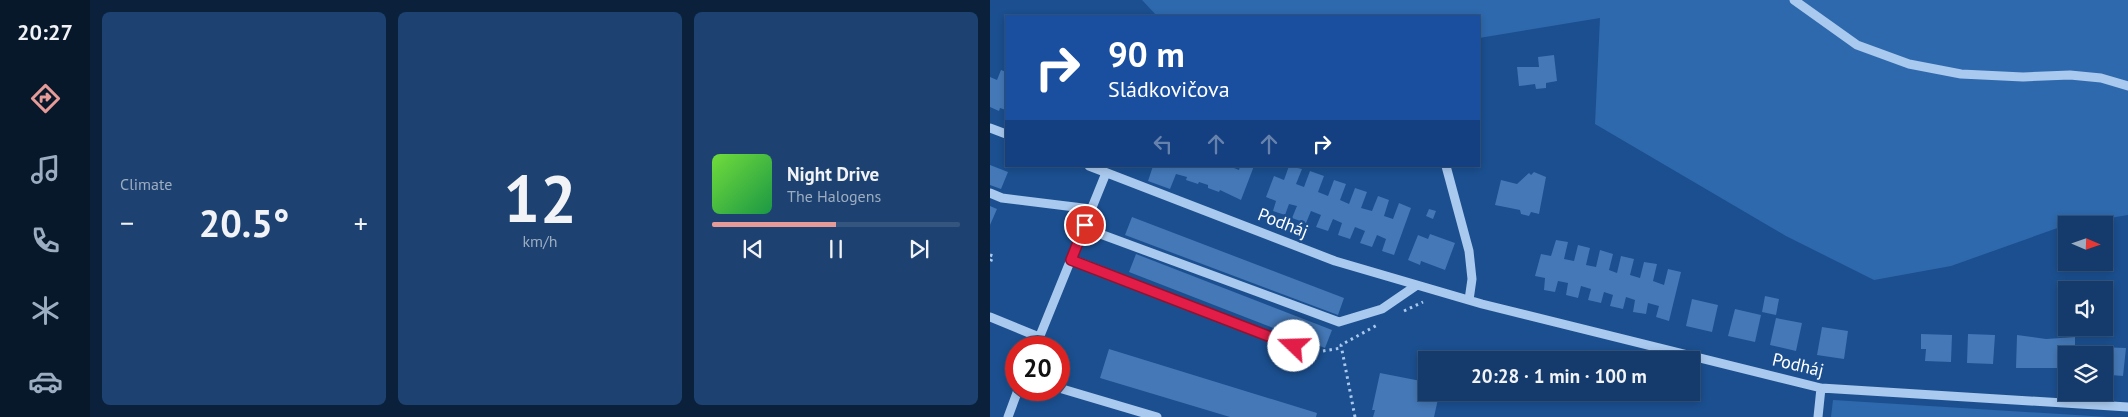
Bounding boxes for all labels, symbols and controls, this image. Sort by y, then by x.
text: 20:27 [17,18,73,46]
text: 90 m [1108,31,1185,77]
icon: right [1025,35,1090,100]
text: Sládkovičova [1108,75,1230,103]
icon: directions [28,81,63,116]
icon: left [1149,130,1177,158]
icon: ahead [1202,130,1230,158]
icon: ahead [1255,130,1283,158]
icon: right [1308,130,1336,158]
icon: music [28,152,63,187]
text: 12 [503,156,577,240]
text: Night Drive [787,162,879,186]
text: Climate [120,174,172,194]
text: The Halogens [787,186,881,206]
text: 20.5° [199,198,289,247]
street label: Podháj [1255,202,1312,243]
text: − [120,204,134,241]
text: + [354,204,368,241]
pin [1064,204,1106,246]
icon: arrive [1071,211,1099,239]
north arrow [2058,216,2112,271]
map controls [2058,216,2113,401]
icon: phone [28,223,63,258]
text: km/h [522,231,558,251]
icon: previous [739,235,767,263]
icon: pause [822,235,850,263]
icon: next [905,235,933,263]
button: sound [2058,281,2113,336]
icon: climate [28,293,63,328]
position arrow [1267,319,1319,371]
speed limit sign: 20 [1005,336,1070,401]
button: layers [2058,346,2113,401]
street label: Podháj [1770,347,1826,382]
icon: car [28,364,63,399]
text: 20:28 · 1 min · 100 m [1471,364,1647,388]

